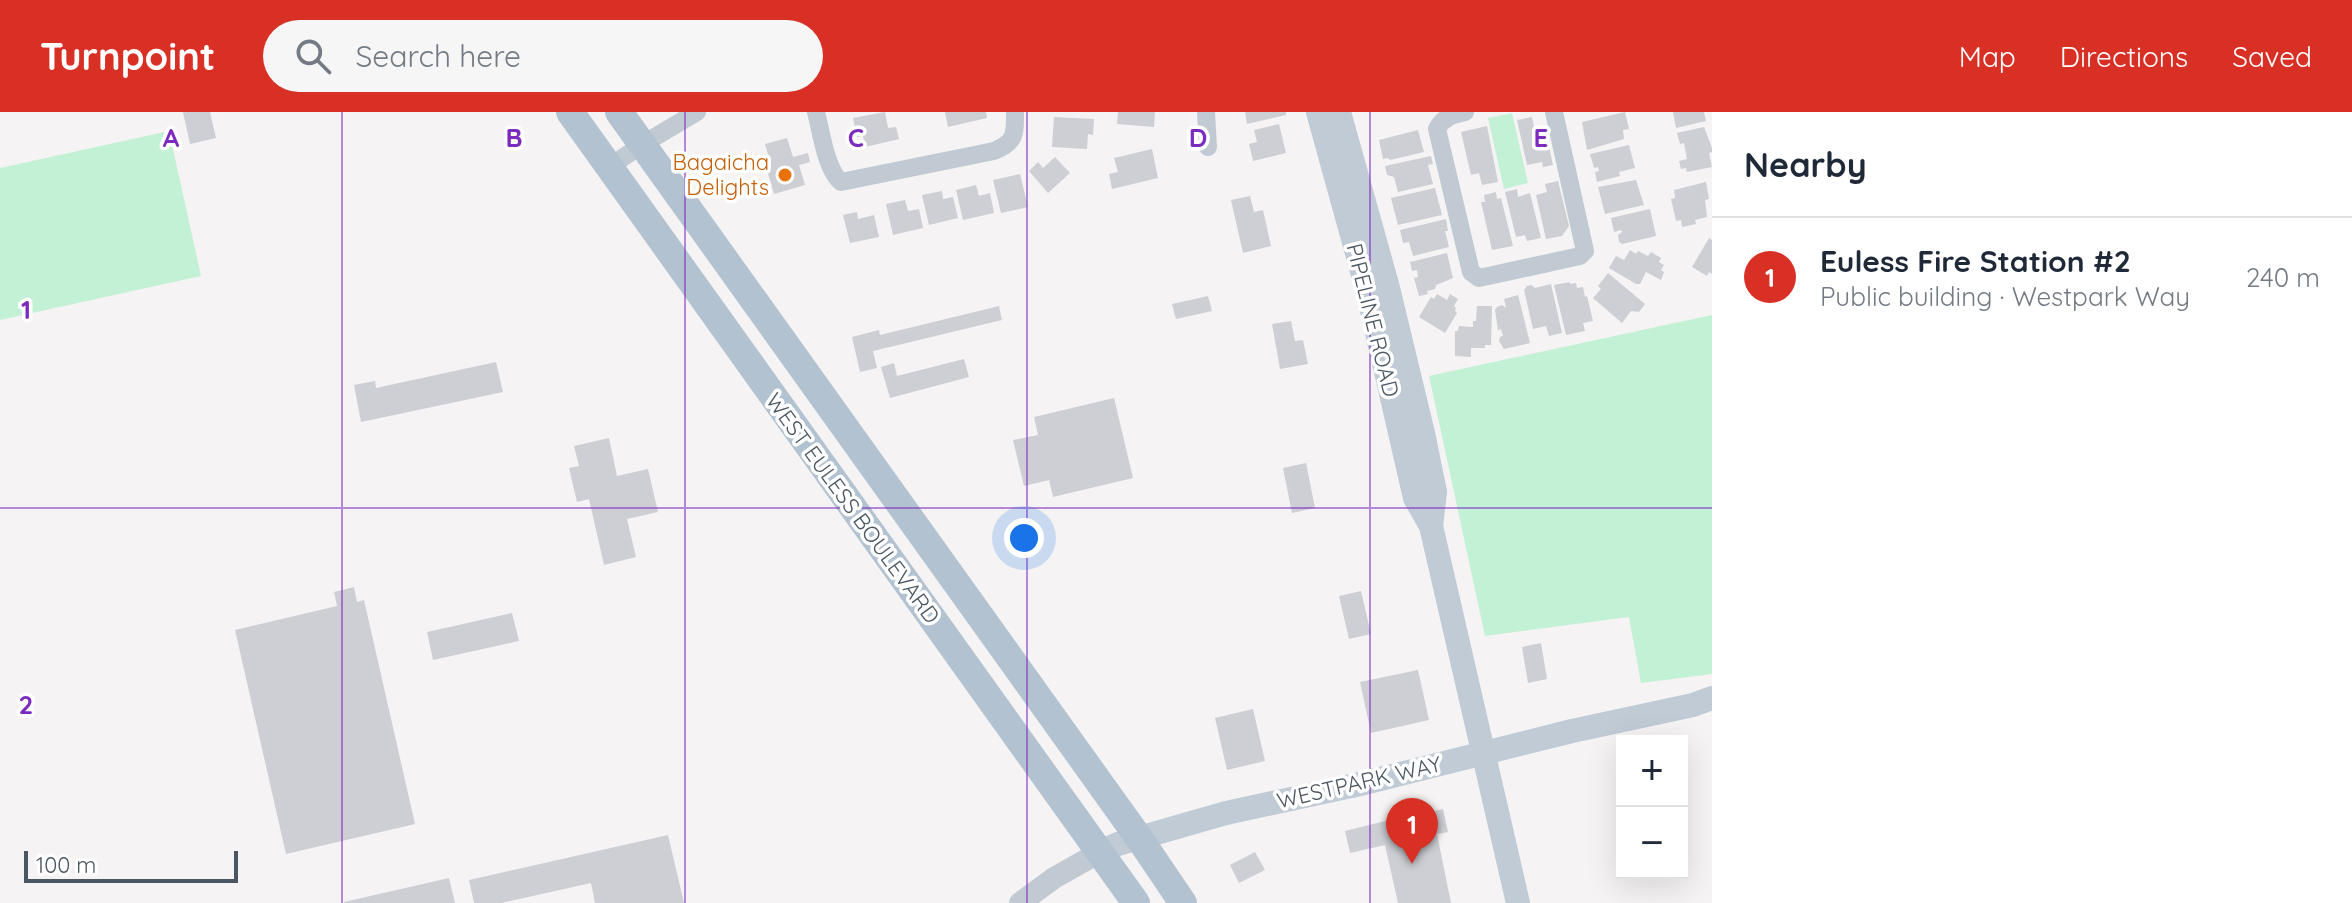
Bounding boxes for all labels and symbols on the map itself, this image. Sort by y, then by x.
text: A [163,121,180,154]
text: B [505,121,523,154]
text: C [848,121,864,154]
text: D [1189,121,1207,154]
text: E [1534,121,1548,154]
place label: Bagaicha Delights [672,148,769,201]
marker: Bagaicha Delights [776,166,794,184]
street label: PIPELINE ROAD [1340,240,1406,400]
text: 1 [21,293,31,326]
street label: WEST EULESS BOULEVARD [760,387,946,629]
your location [1004,518,1044,558]
text: 2 [19,688,33,721]
street label: WESTPARK WAY [1274,749,1444,815]
pin: 1 [1386,798,1438,864]
scale bar [24,847,238,883]

